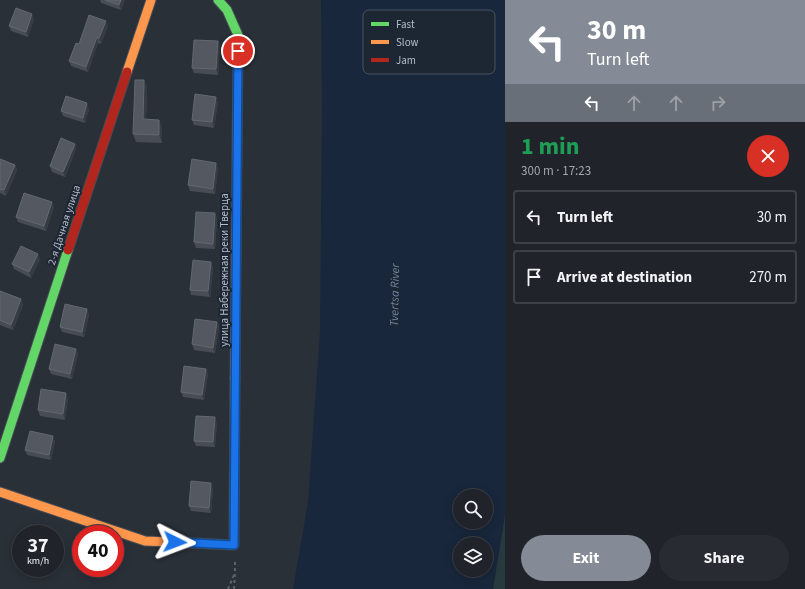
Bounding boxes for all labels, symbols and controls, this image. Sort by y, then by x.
legend [363,10,495,74]
text: 30 m [587,10,646,50]
icon: left [521,16,573,68]
text: Fast [396,17,415,32]
pin [221,34,255,68]
text: Slow [396,35,419,50]
icon: arrive [227,40,249,62]
text: Turn left [587,47,649,72]
text: Jam [396,53,416,68]
icon: left [581,92,603,114]
icon: ahead [623,92,645,114]
icon: ahead [665,92,687,114]
icon: right [707,92,729,114]
text: 1 min [521,129,579,164]
button: close [747,135,789,177]
text: 300 m · 17:23 [521,162,591,180]
street label: 2-я Дачная улица [44,183,84,267]
street label: улица Набережная реки Тверца [217,193,232,347]
icon: left [523,206,545,228]
text: Turn left [557,207,613,228]
text: 30 m [757,207,787,228]
water label: Tvertsa River [386,262,404,327]
icon: arrive [523,266,545,288]
text: Arrive at destination [557,267,692,288]
text: 270 m [749,267,787,288]
map controls [453,489,493,577]
button: search [453,489,493,529]
position arrow [154,521,196,563]
speed limit sign: 40 [72,525,124,577]
text: 37 [27,532,49,560]
button: Exit [521,535,651,581]
button: Share [659,535,789,581]
button: layers [453,537,493,577]
text: km/h [27,554,49,568]

